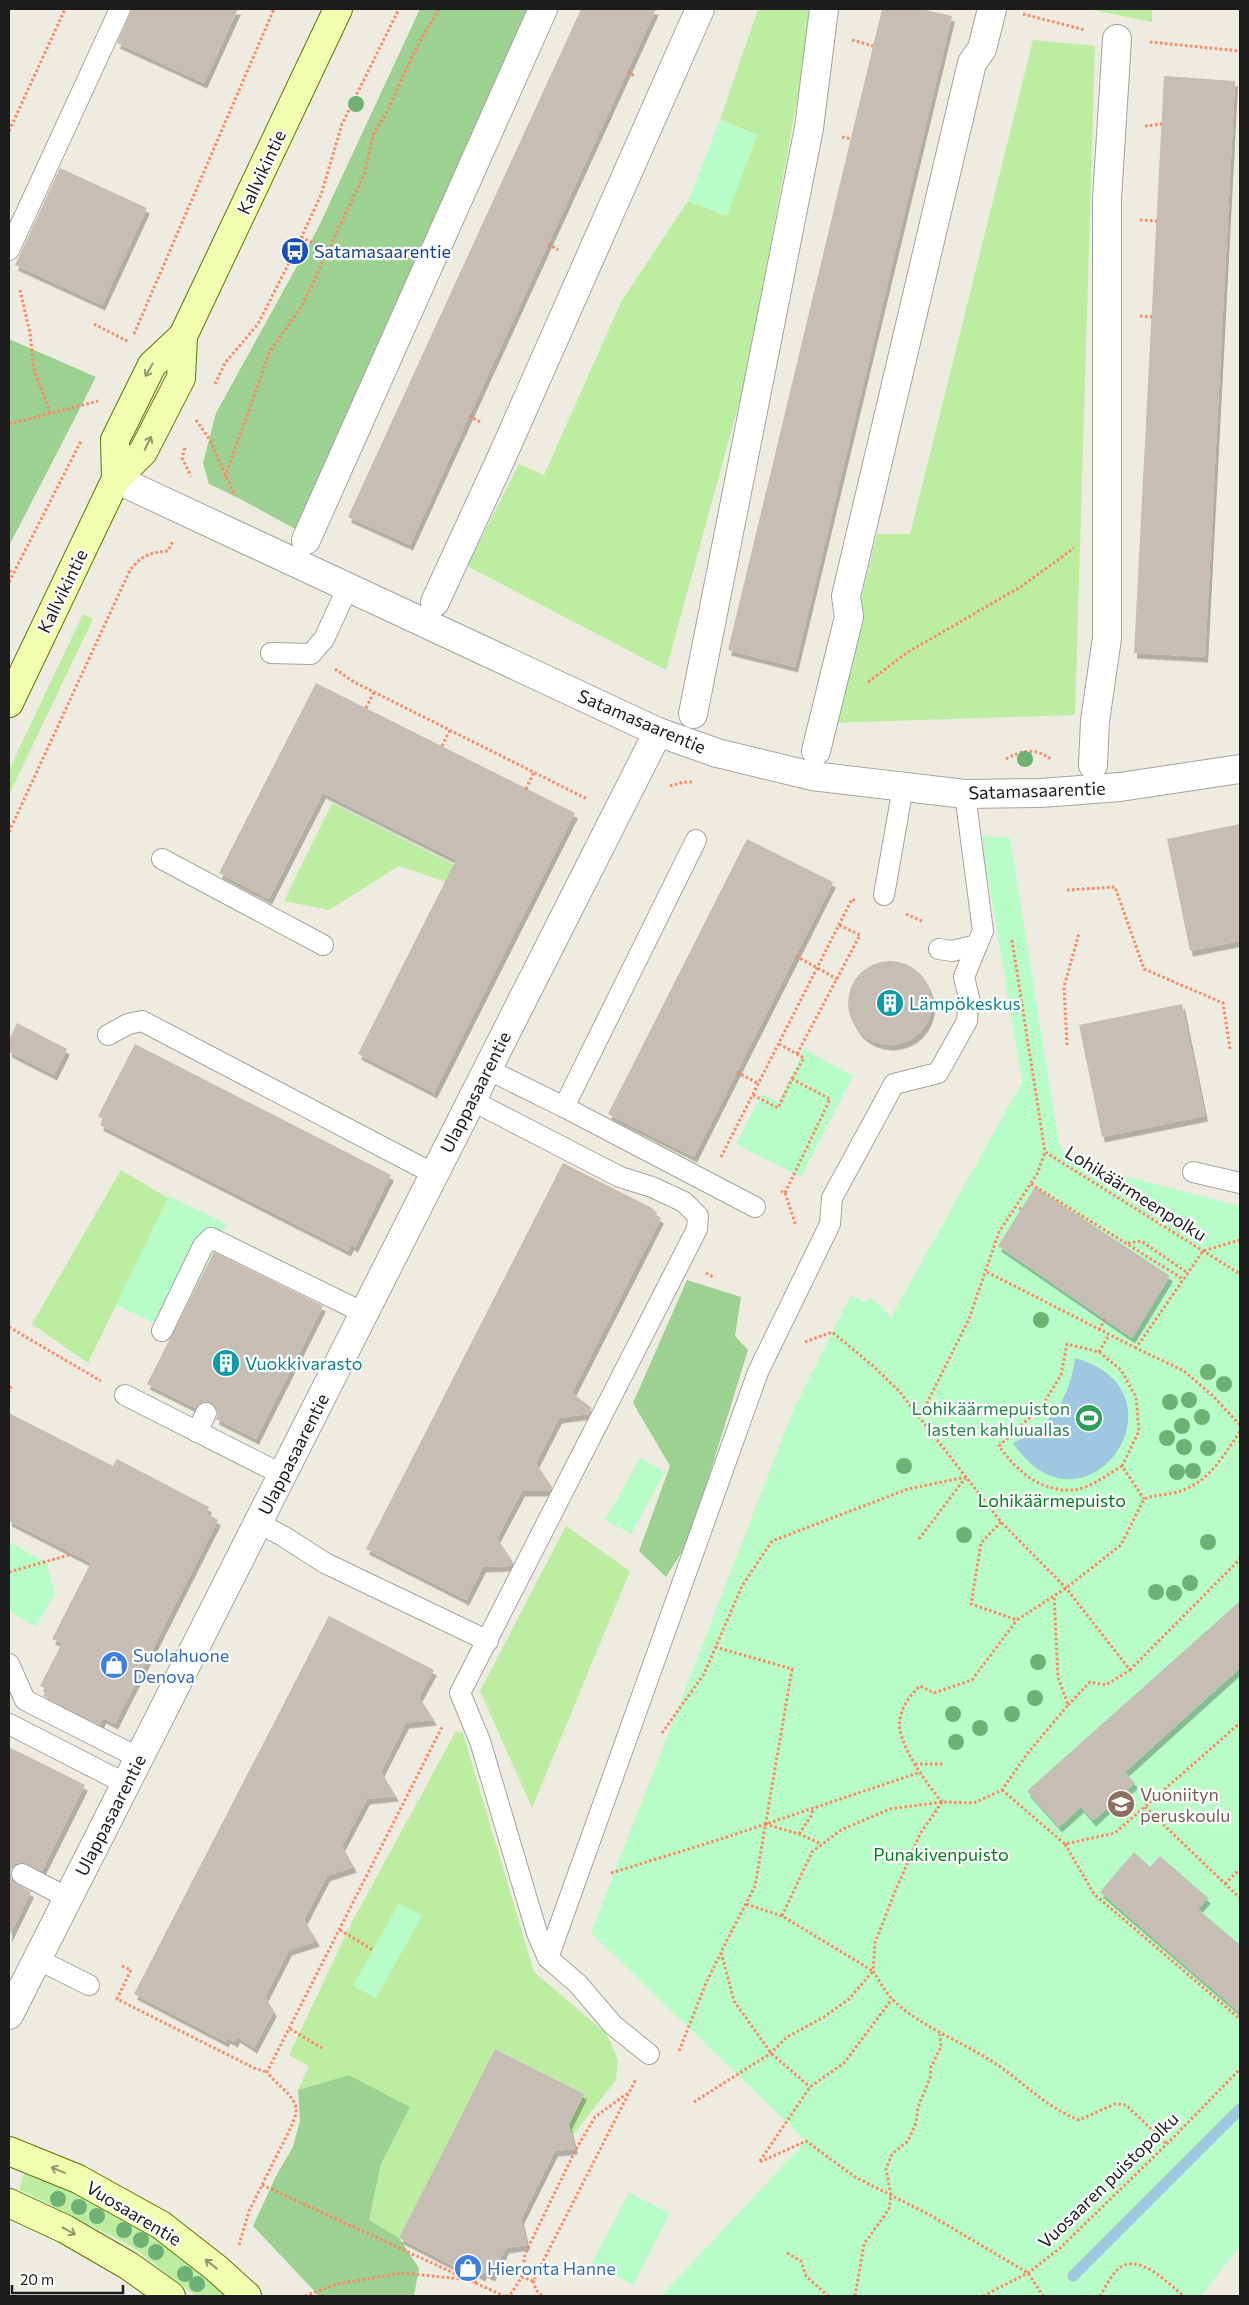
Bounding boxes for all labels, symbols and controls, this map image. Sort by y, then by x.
street label: Kallvikintie [232,126,290,218]
bus stop icon: Satamasaarentie [280,236,310,266]
place label: Satamasaarentie [314,240,451,262]
one-way arrow [144,363,154,377]
one-way arrow [144,436,153,451]
street label: Kallvikintie [32,545,92,637]
street label: Satamasaarentie [575,684,709,758]
street label: Satamasaarentie [968,777,1106,803]
building icon: Lämpökeskus [875,988,905,1018]
place label: Lämpökeskus [909,992,1021,1014]
street label: Ulappasaarentie [435,1028,515,1156]
street label: Lohikäärmeenpolku [1061,1141,1211,1245]
building icon: Vuokkivarasto [211,1348,241,1378]
place label: Vuokkivarasto [245,1352,362,1374]
street label: Ulappasaarentie [253,1390,333,1518]
place label: Lohikäärmepuiston lasten kahluuallas [911,1397,1070,1440]
sports icon: Lohikäärmepuiston lasten kahluuallas [1074,1403,1104,1433]
park label: Lohikäärmepuisto [978,1489,1126,1511]
place label: Suolahuone Denova [133,1644,229,1687]
shop icon: Suolahuone Denova [99,1650,129,1680]
street label: Ulappasaarentie [70,1751,150,1879]
place label: Vuoniityn peruskoulu [1140,1783,1230,1826]
school or university icon: Vuoniityn peruskoulu [1106,1789,1136,1819]
park label: Punakivenpuisto [873,1843,1009,1865]
street label: Vuosaaren puistopolku [1033,2107,1183,2253]
one-way arrow [51,2165,66,2175]
street label: Vuosaarentie [82,2176,186,2250]
one-way arrow [61,2226,76,2236]
shop icon: Hieronta Hanne [453,2253,483,2283]
place label: Hieronta Hanne [487,2257,616,2279]
one-way arrow [204,2259,218,2269]
scale bar [12,2262,124,2294]
text: 20 m [20,2270,54,2288]

